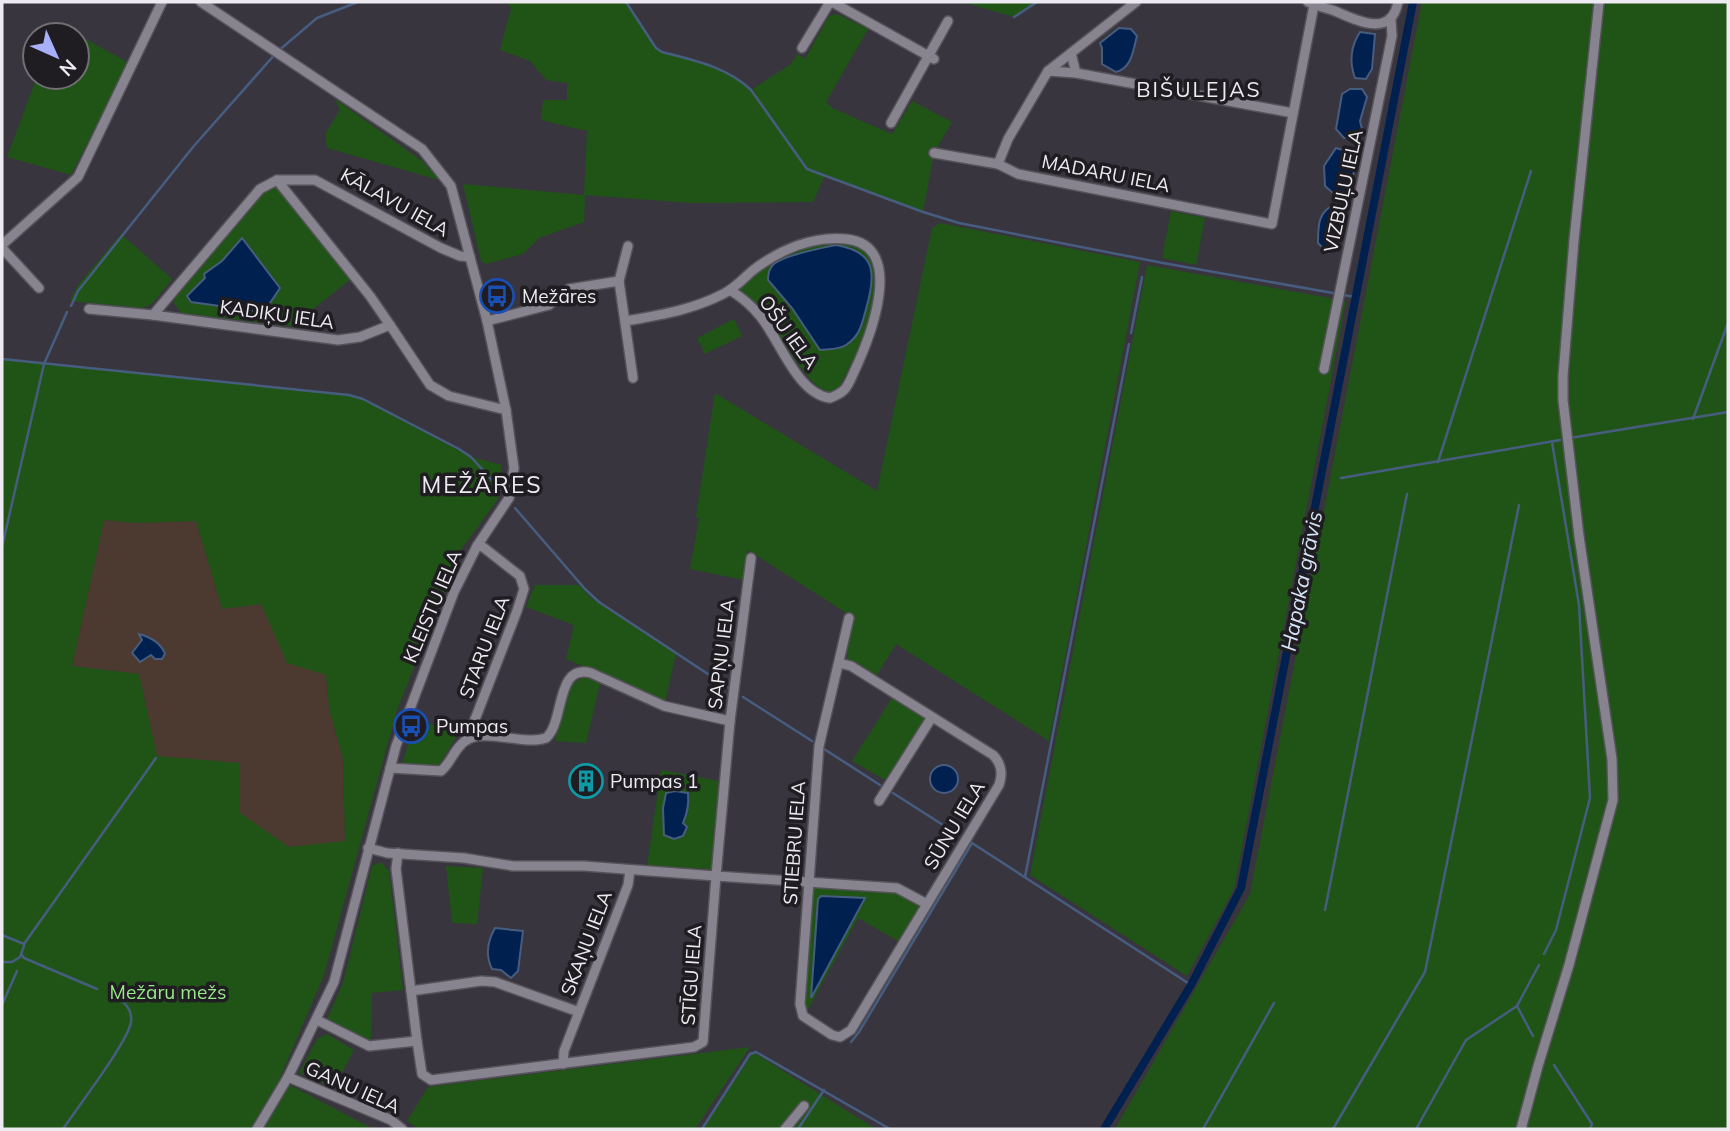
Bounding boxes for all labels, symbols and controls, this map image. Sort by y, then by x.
north arrow [21,21,91,91]
text: N [54,54,82,82]
district label: BIŠULEJAS [1136,76,1262,102]
street label: VIZBUĻU IELA [1318,127,1369,255]
street label: MADARU IELA [1040,149,1172,197]
street label: KĀLAVU IELA [336,162,454,242]
bus stop icon: Mežāres [478,277,516,315]
place label: Mežāres [522,284,596,308]
street label: OŠU IELA [754,290,824,374]
street label: KADIĶU IELA [218,294,336,335]
district label: MEŽĀRES [421,470,543,499]
water label: Hapaka grāvis [1275,509,1327,653]
street label: KLEISTU IELA [397,546,467,666]
street label: STARU IELA [454,592,514,702]
street label: SAPŅU IELA [702,597,741,711]
bus stop icon: Pumpas [392,707,430,745]
place label: Pumpas [436,714,508,738]
building icon: Pumpas 1 [567,762,605,800]
place label: Pumpas 1 [610,769,698,793]
street label: SŪNU IELA [918,776,990,874]
street label: STIEBRU IELA [778,780,810,906]
street label: SKAŅU IELA [555,887,618,999]
street label: STĪGU IELA [676,924,706,1026]
park label: Mežāru mežs [110,980,226,1004]
street label: GANU IELA [302,1056,404,1118]

